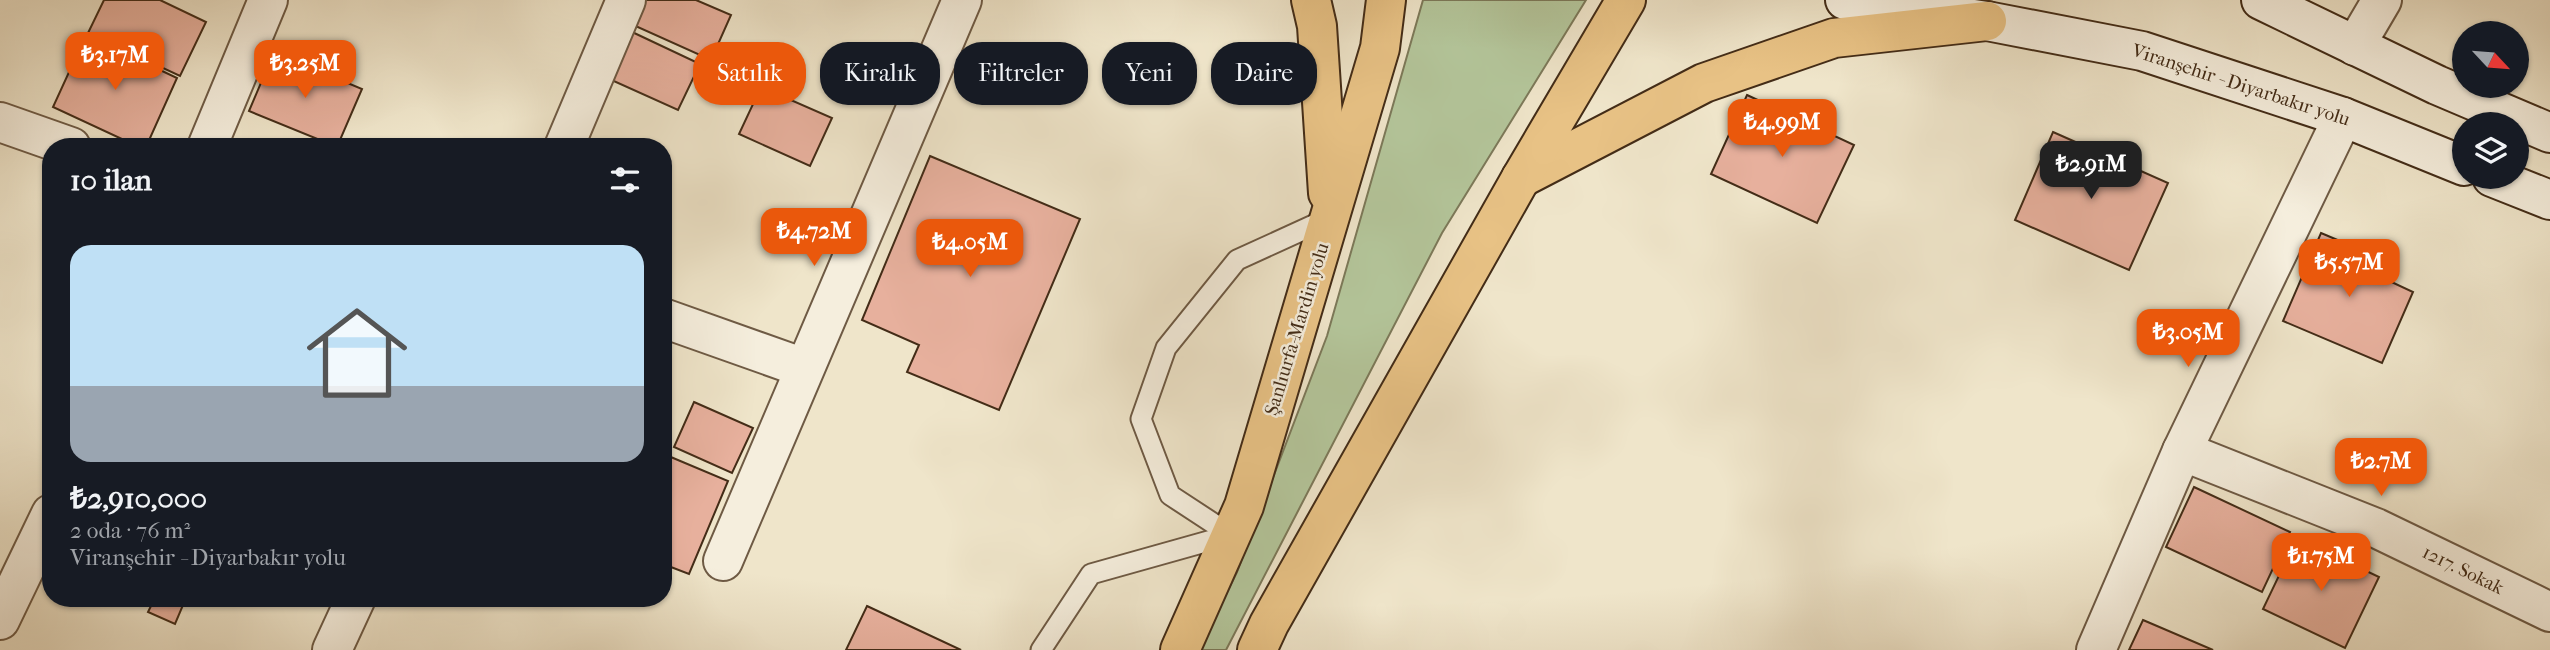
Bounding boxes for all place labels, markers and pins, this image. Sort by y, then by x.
pin: ₺3.17M [58,32,172,92]
pin: ₺3.25M [248,41,362,100]
pin: ₺4.99M [1725,100,1839,159]
pin: ₺2.91M [2034,142,2148,201]
pin: ₺4.72M [757,208,871,268]
pin: ₺4.05M [913,219,1027,279]
pin: ₺5.57M [2292,240,2406,299]
pin: ₺3.05M [2131,310,2245,369]
pin: ₺2.7M [2332,438,2430,498]
pin: ₺1.75M [2264,534,2378,593]

